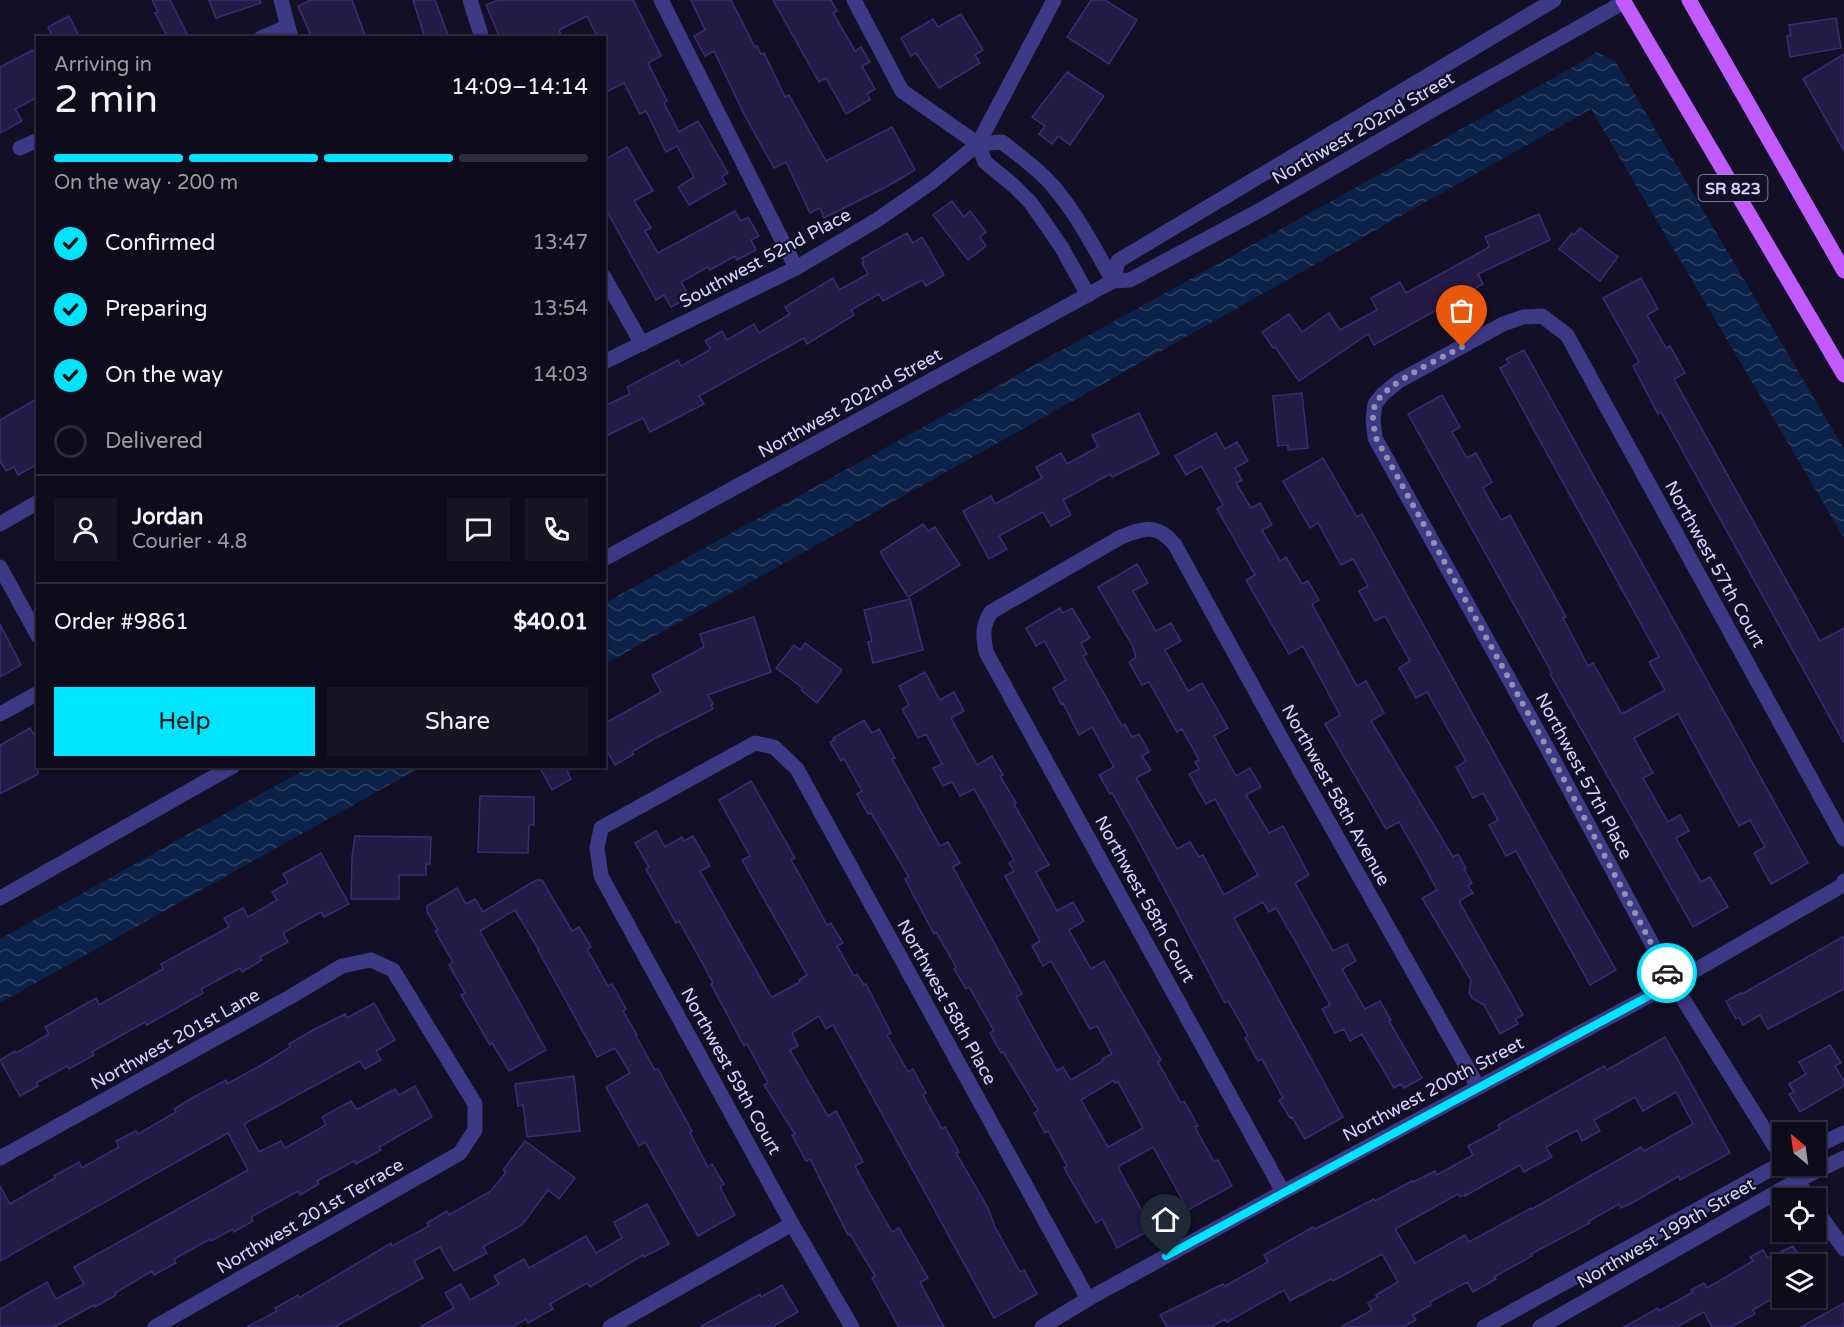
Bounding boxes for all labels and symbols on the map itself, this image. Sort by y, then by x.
street label: Northwest 202nd Street [1268,67,1458,189]
road number: SR 823 [1698,175,1768,201]
street label: Southwest 52nd Place [676,203,854,313]
pin [1436,285,1487,347]
street label: Northwest 202nd Street [754,343,946,463]
street label: Northwest 57th Court [1660,477,1770,651]
street label: Northwest 57th Place [1531,689,1637,863]
street label: Northwest 58th Avenue [1277,701,1395,889]
street label: Northwest 58th Court [1090,812,1200,986]
street label: Northwest 58th Place [892,916,1002,1088]
courier [1637,943,1697,1003]
street label: Northwest 201st Lane [87,983,263,1095]
street label: Northwest 59th Court [676,984,786,1158]
street label: Northwest 200th Street [1339,1032,1527,1146]
north arrow [1772,1122,1826,1176]
street label: Northwest 201st Terrace [213,1154,407,1278]
street label: Northwest 199th Street [1573,1173,1759,1293]
pin [1140,1194,1191,1256]

